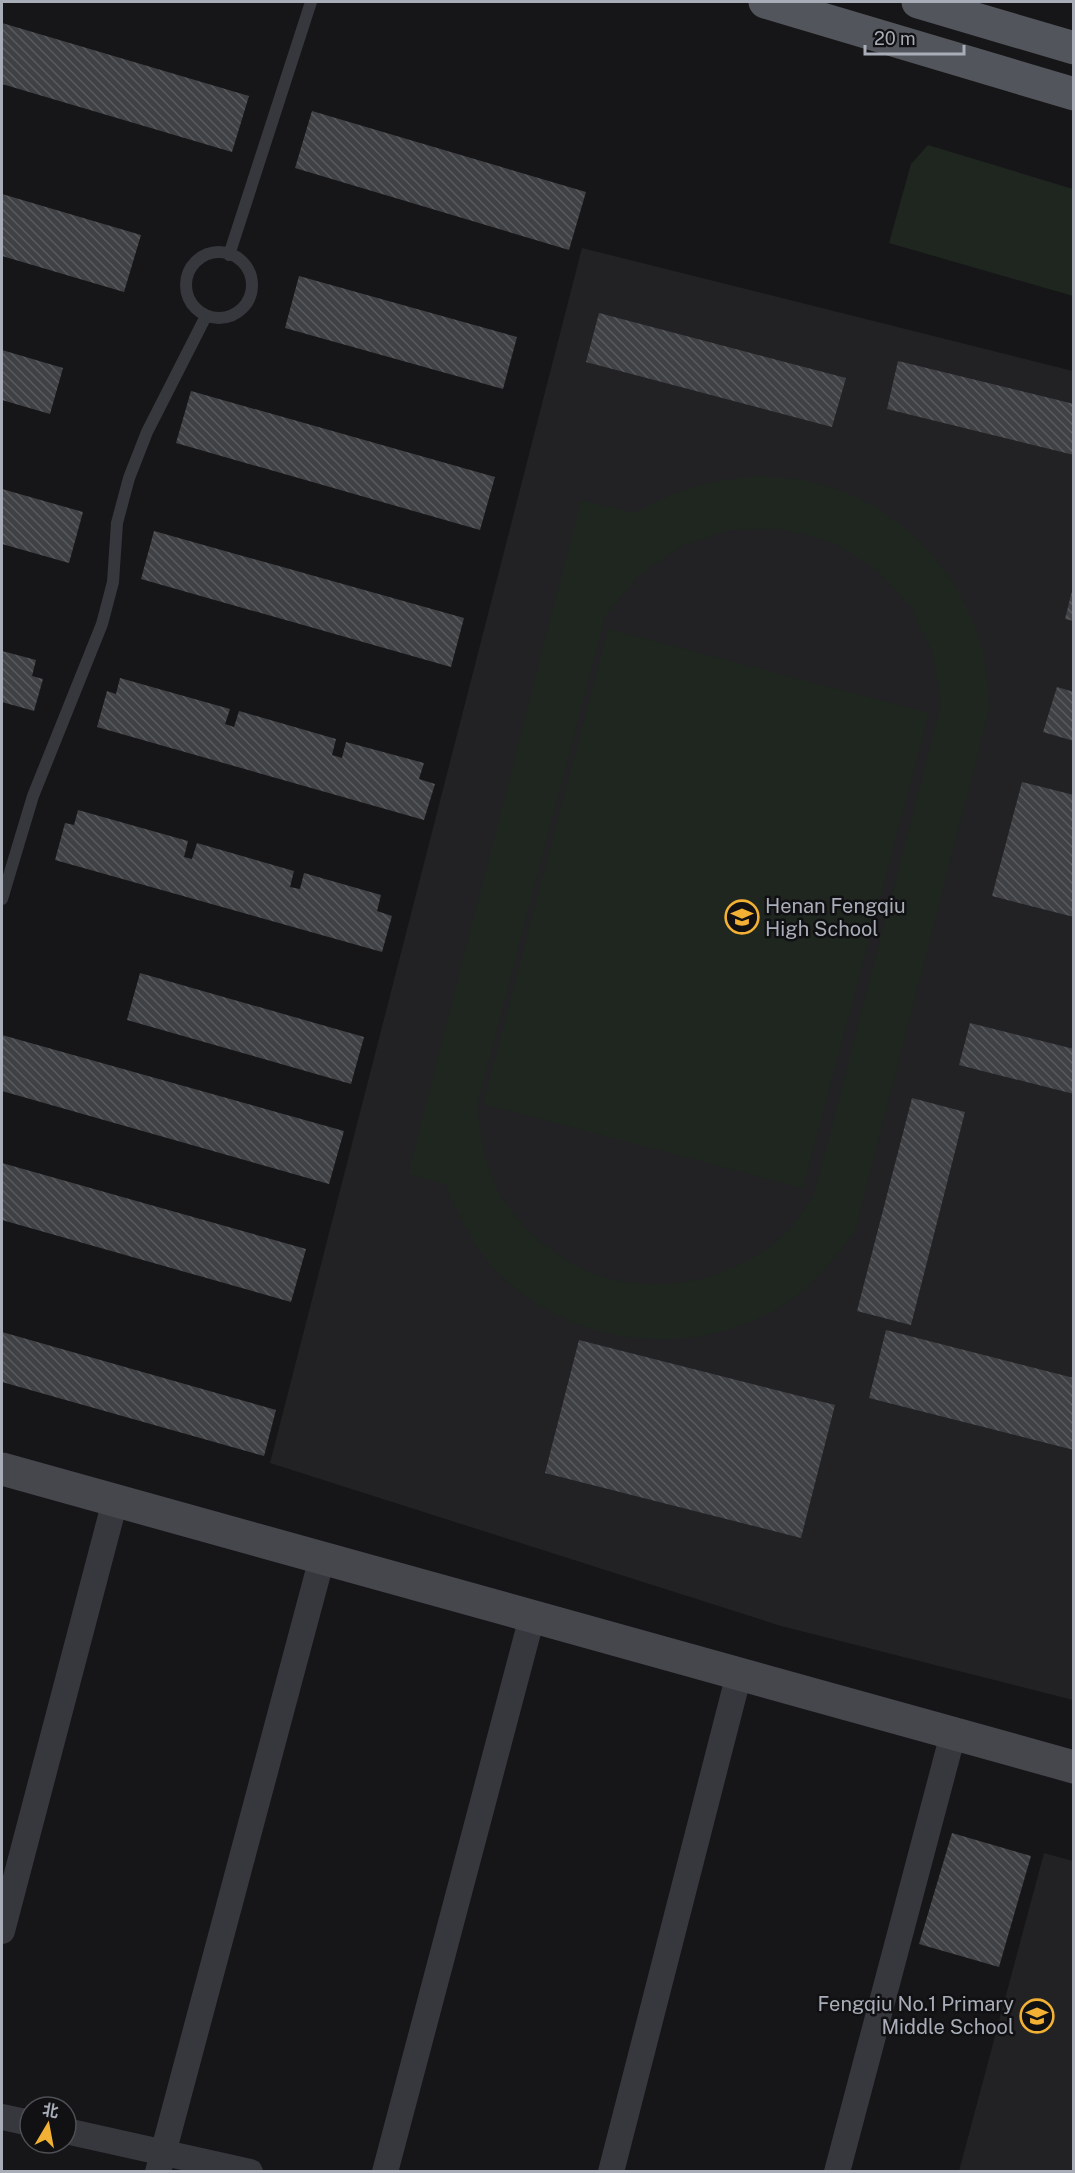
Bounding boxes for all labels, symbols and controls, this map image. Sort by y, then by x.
scale bar [865,18,964,56]
text: 20 m [874,28,916,49]
place label: Henan Fengqiu High School [765,894,906,941]
school or university icon: Henan Fengqiu High School [724,899,760,935]
place label: Fengqiu No.1 Primary Middle School [817,1992,1014,2039]
school or university icon: Fengqiu No.1 Primary Middle School [1019,1998,1055,2034]
north arrow [18,2095,78,2155]
text: 北 [41,2100,60,2121]

